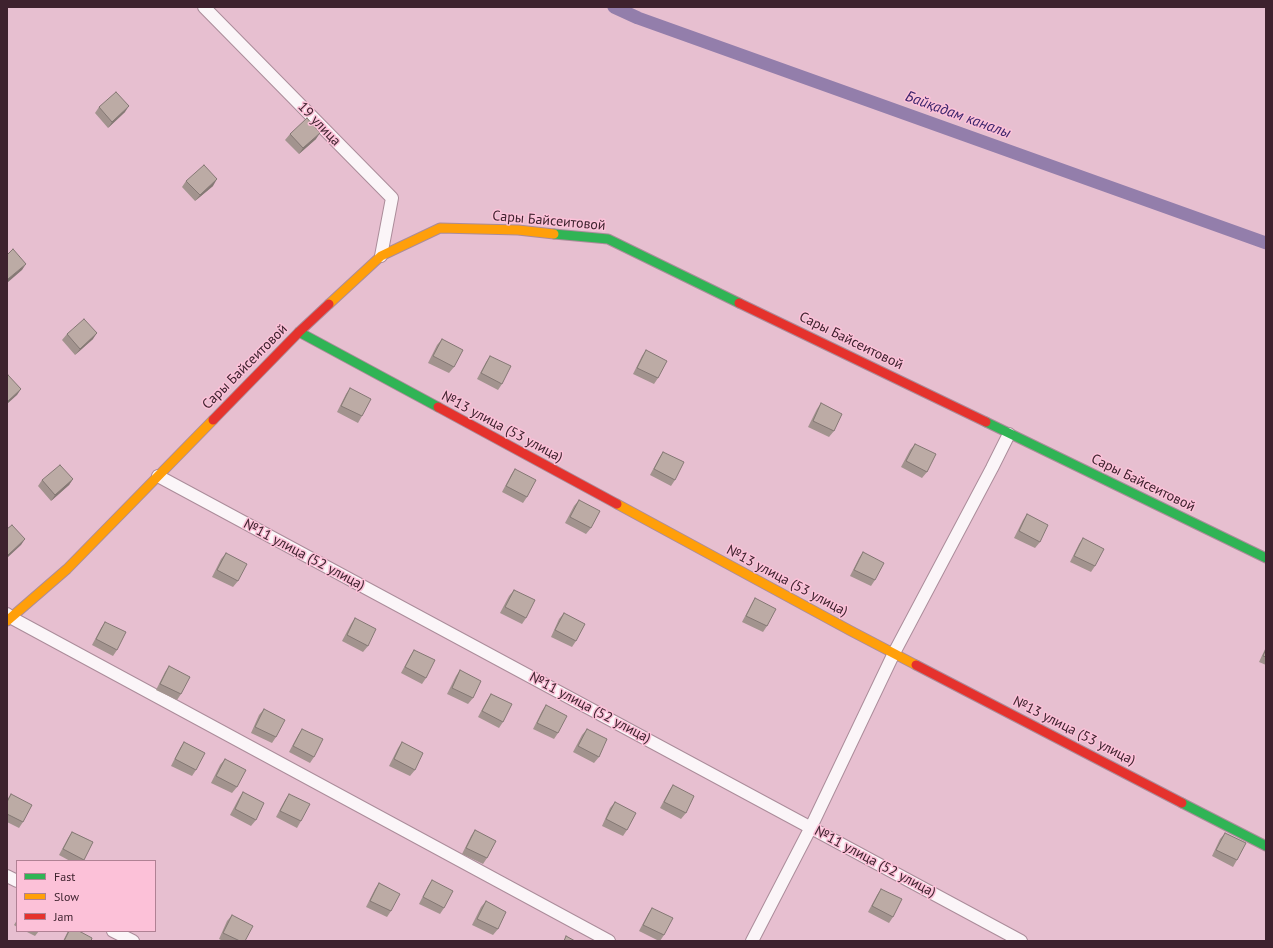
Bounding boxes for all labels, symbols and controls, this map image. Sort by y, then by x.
water label: Байқадам каналы [903,88,1013,142]
street label: 19 улица [294,99,344,149]
street label: Сары Байсеитовой [492,208,606,234]
street label: Сары Байсеитовой [796,309,906,373]
street label: Сары Байсеитовой [199,321,291,413]
street label: №13 улица (53 улица) [438,388,566,466]
street label: Сары Байсеитовой [1088,451,1198,515]
street label: №11 улица (52 улица) [240,516,368,594]
street label: №13 улица (53 улица) [723,542,851,620]
street label: №11 улица (52 улица) [526,669,654,747]
street label: №13 улица (53 улица) [1010,693,1138,769]
street label: №11 улица (52 улица) [811,823,939,901]
legend [16,860,156,932]
text: Fast [54,869,75,884]
text: Slow [54,889,79,904]
text: Jam [54,909,73,924]

